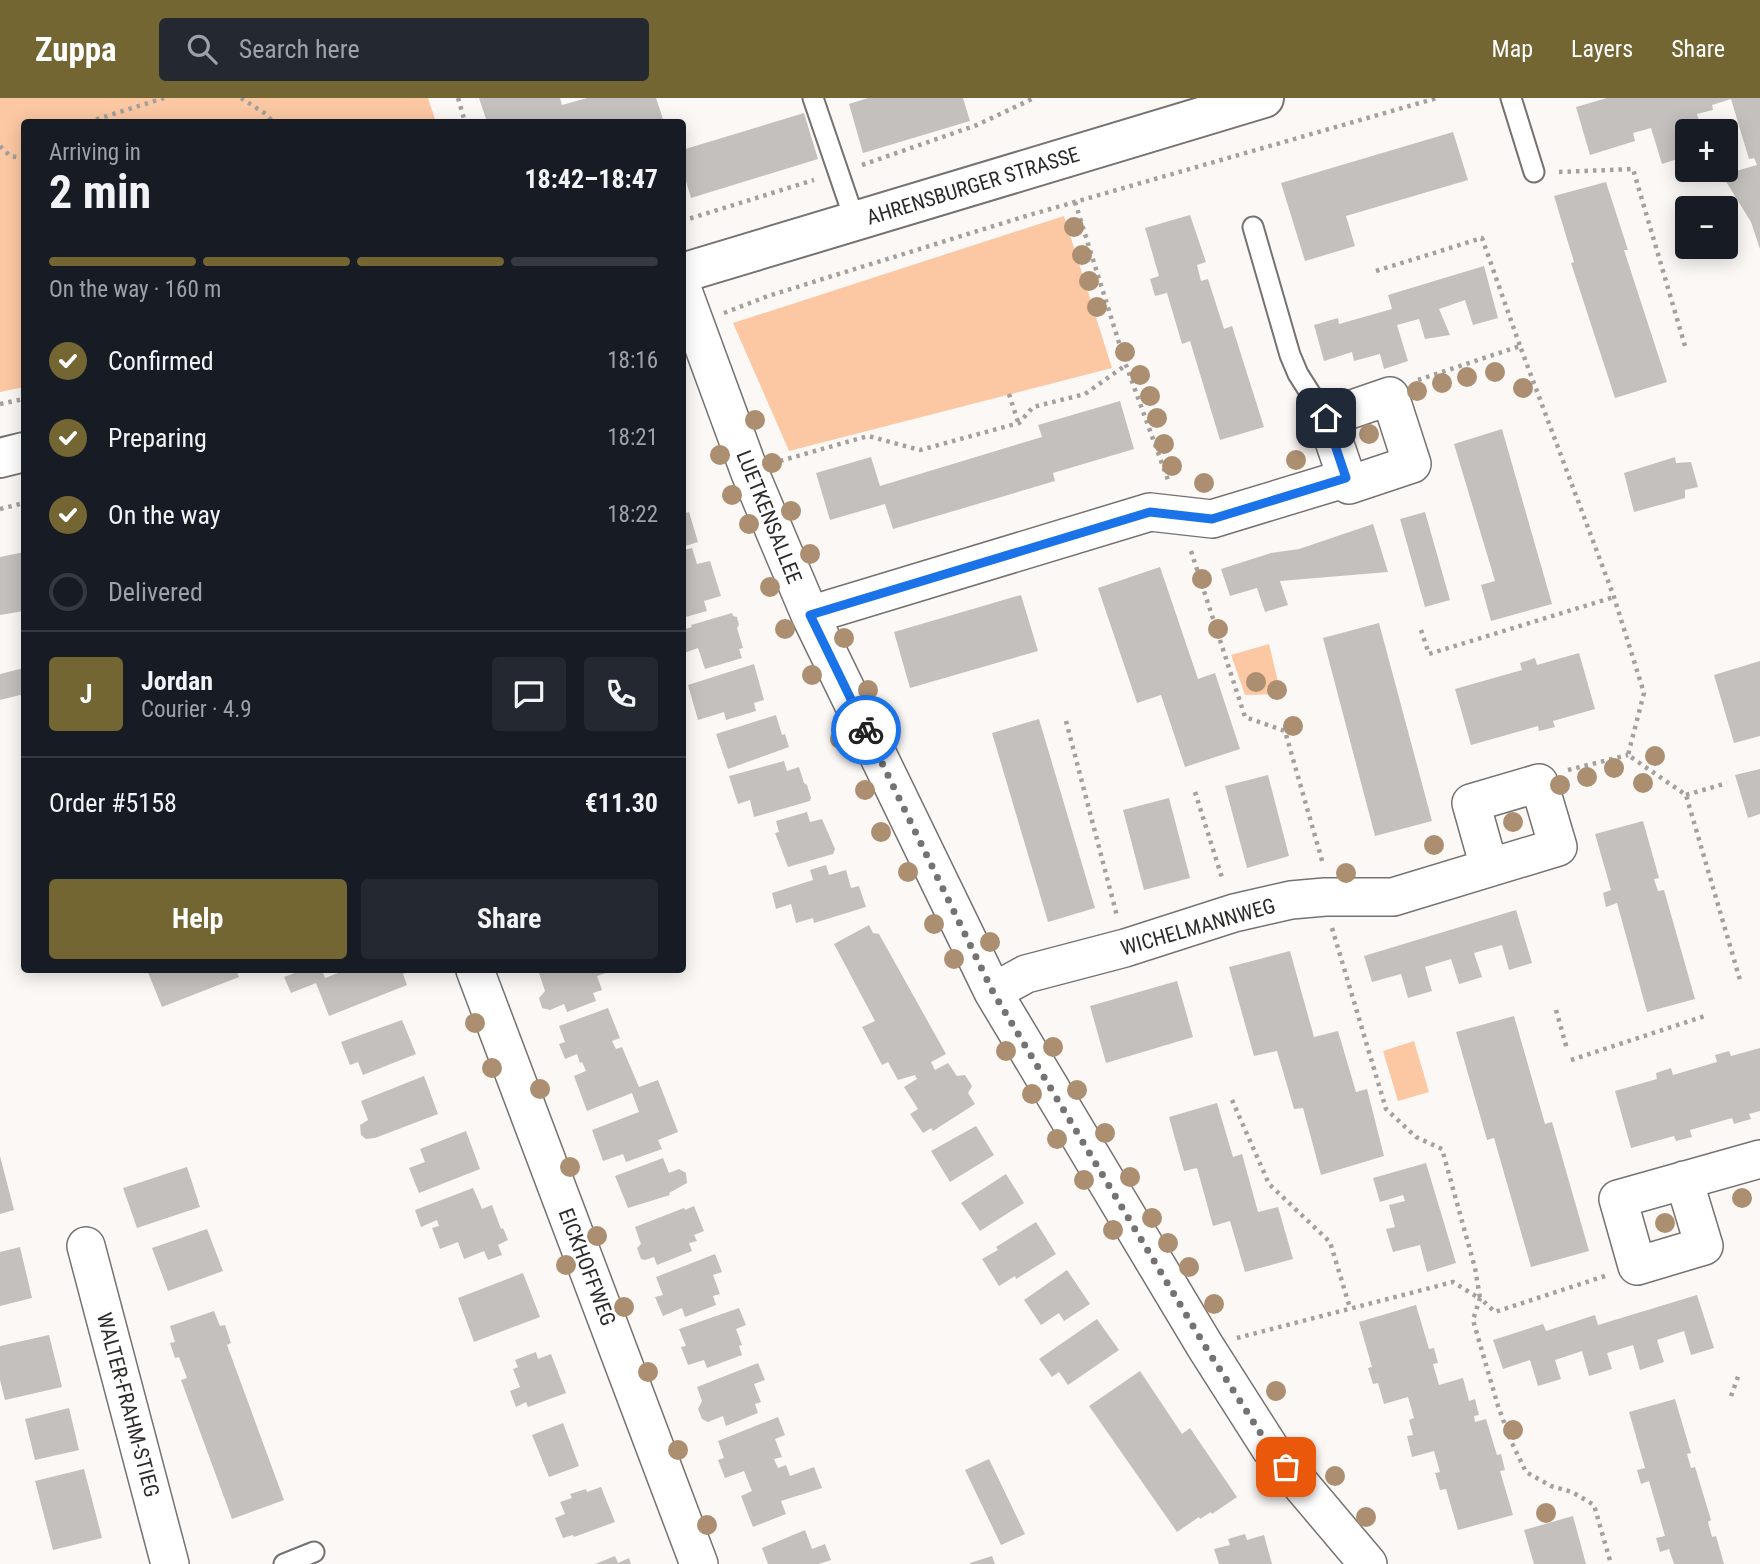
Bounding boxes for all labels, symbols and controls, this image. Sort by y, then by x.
search box [159,18,649,81]
text: Zuppa [35,30,117,69]
icon: search [183,30,221,68]
text: Search here [239,34,360,64]
text: Map [1492,35,1533,63]
text: Layers [1571,35,1633,63]
text: Share [1671,35,1725,63]
map controls [1675,119,1738,259]
button: + [1675,119,1738,182]
text: Arriving in [49,139,141,166]
street label: AHRENSBURGER STRASSE [864,142,1082,230]
text: 18:42–18:47 [524,164,658,194]
text: 2 min [49,165,151,219]
button: − [1675,196,1738,259]
text: On the way · 160 m [49,276,221,303]
icon: check [49,342,87,380]
text: Confirmed [108,346,214,376]
text: 18:16 [607,347,658,374]
pin [1296,388,1356,448]
icon: home [1307,399,1345,437]
icon: check [49,419,87,457]
text: Preparing [108,423,207,453]
text: 18:21 [607,424,658,451]
street label: LUETKENSALLEE [731,447,807,587]
icon: check [49,496,87,534]
text: On the way [108,500,221,530]
text: 18:22 [607,501,658,528]
text: Delivered [108,577,203,607]
button: chat [492,657,566,731]
button: phone [584,657,658,731]
text: Jordan [141,666,213,696]
text: J [80,679,92,709]
courier [831,695,901,765]
text: Courier · 4.9 [141,696,252,723]
icon: bike [847,711,885,749]
text: Order #5158 [49,788,177,818]
text: €11.30 [585,788,658,818]
button: Help [49,879,347,959]
button: Share [361,879,658,959]
street label: WICHELMANNWEG [1118,893,1278,961]
street label: EICKHOFFWEG [554,1205,620,1329]
street label: WALTER-FRAHM-STIEG [92,1310,164,1500]
pin [1256,1437,1316,1497]
icon: bag [1267,1448,1305,1486]

